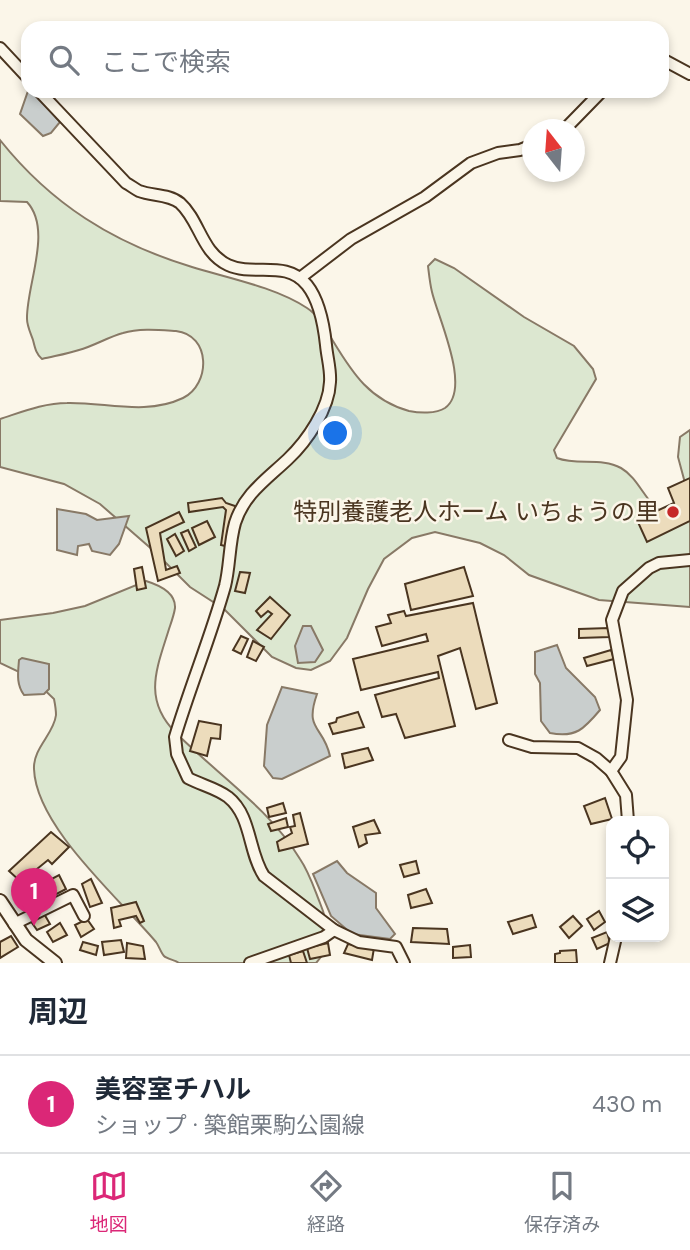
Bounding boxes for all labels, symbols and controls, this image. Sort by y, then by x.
search box [21,21,669,98]
icon: search [45,41,83,79]
text: ここで検索 [101,45,231,79]
north arrow [522,119,585,182]
your location [318,416,352,450]
place label: 特別養護老人ホーム いちょうの里 [293,496,659,527]
marker: 特別養護老人ホーム いちょうの里 [665,504,681,520]
map controls [606,816,669,942]
button: locate [606,816,669,879]
pin: 1 [11,868,57,926]
button: layers [606,879,669,942]
text: 周辺 [28,992,88,1031]
text: 美容室チハル [95,1072,251,1106]
text: 1 [47,1089,55,1119]
text: 430 m [592,1089,662,1119]
text: ショップ · 築館栗駒公園線 [95,1110,365,1140]
tab: 地図 [90,1167,128,1237]
tab: 経路 [307,1167,345,1237]
tab: 保存済み [524,1167,600,1237]

